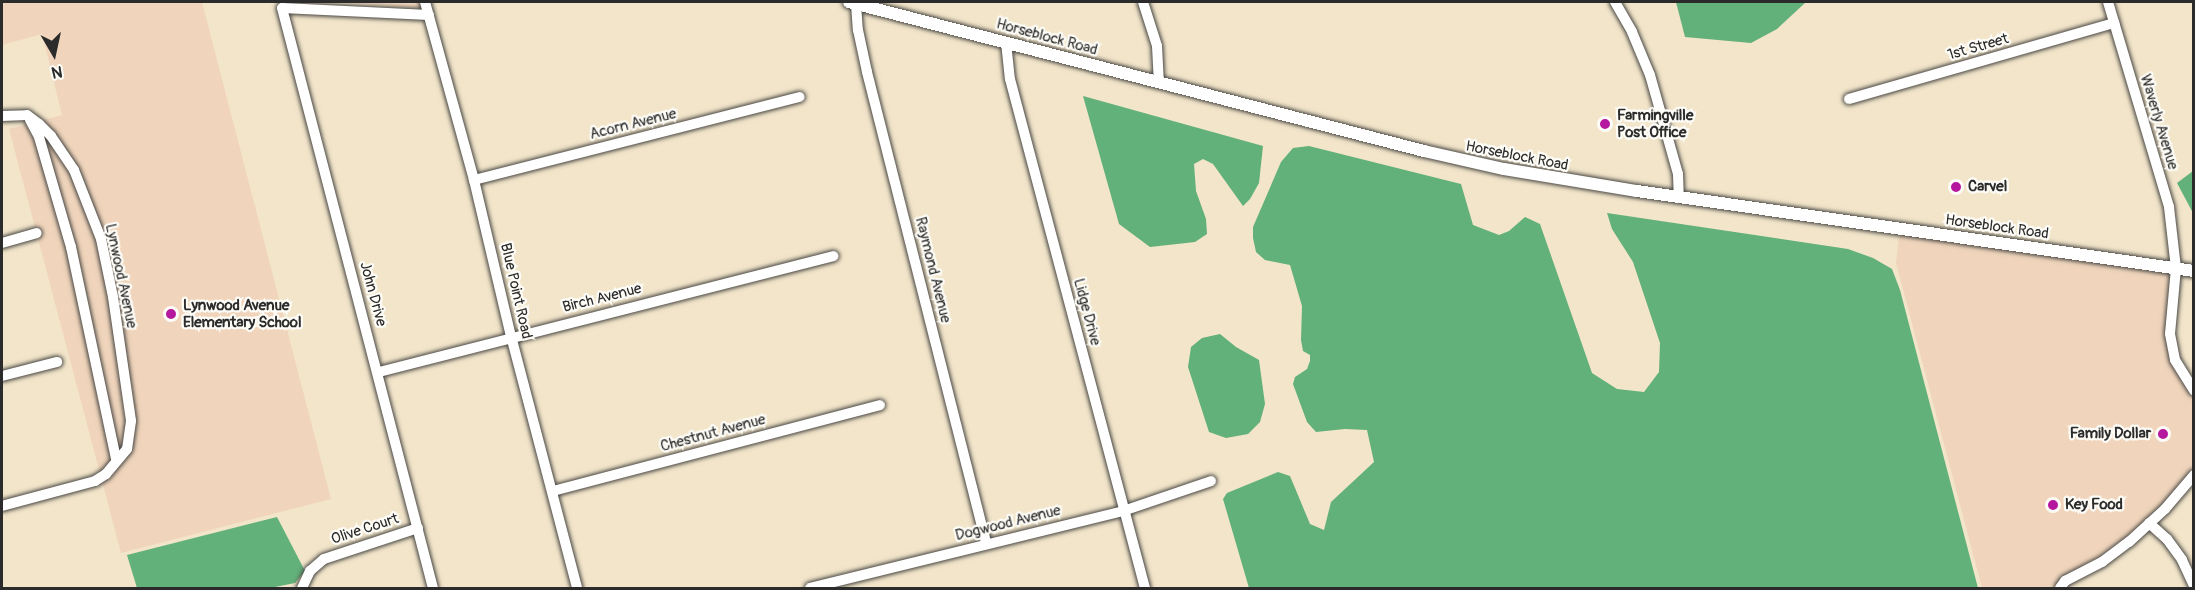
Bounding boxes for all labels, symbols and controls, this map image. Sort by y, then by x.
street label: Horseblock Road [994,15,1100,59]
north arrow [24,24,84,84]
street label: 1st Street [1945,30,2011,64]
text: N [50,61,64,83]
street label: Waverly Avenue [2136,72,2182,172]
street label: Acorn Avenue [588,105,678,143]
place label: Farmingville Post Office [1617,106,1693,141]
marker: Farmingville Post Office [1598,117,1612,131]
street label: Horseblock Road [1464,137,1570,175]
place label: Carvel [1968,178,2007,196]
marker: Carvel [1949,180,1963,194]
street label: Horseblock Road [1944,211,2050,243]
street label: Raymond Avenue [911,215,955,325]
street label: Lynwood Avenue [101,222,141,330]
street label: Blue Point Road [496,241,536,341]
street label: John Drive [356,260,390,328]
street label: Lidge Drive [1069,277,1105,347]
street label: Birch Avenue [561,280,643,316]
place label: Lynwood Avenue Elementary School [183,296,301,331]
marker: Lynwood Avenue Elementary School [164,307,178,321]
street label: Chestnut Avenue [659,410,767,456]
place label: Family Dollar [2070,425,2151,443]
marker: Family Dollar [2156,427,2170,441]
place label: Key Food [2065,496,2123,514]
marker: Key Food [2046,498,2060,512]
street label: Dogwood Avenue [953,501,1063,545]
street label: Olive Court [329,510,401,548]

